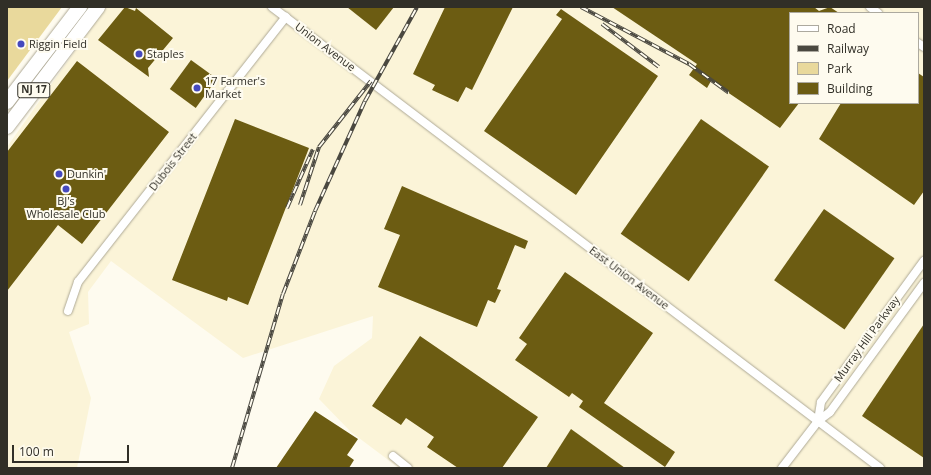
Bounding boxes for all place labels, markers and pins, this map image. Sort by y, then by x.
place label: Riggin Field [29,37,87,51]
marker: Riggin Field [16,39,26,49]
place label: Staples [147,47,184,61]
marker: Staples [134,49,144,59]
place label: 17 Farmer's Market [205,75,265,101]
marker: 17 Farmer's Market [192,83,202,93]
place label: Dunkin' [67,167,106,181]
marker: Dunkin' [54,169,64,179]
marker: BJ's Wholesale Club [61,184,71,194]
place label: BJ's Wholesale Club [27,195,105,221]

